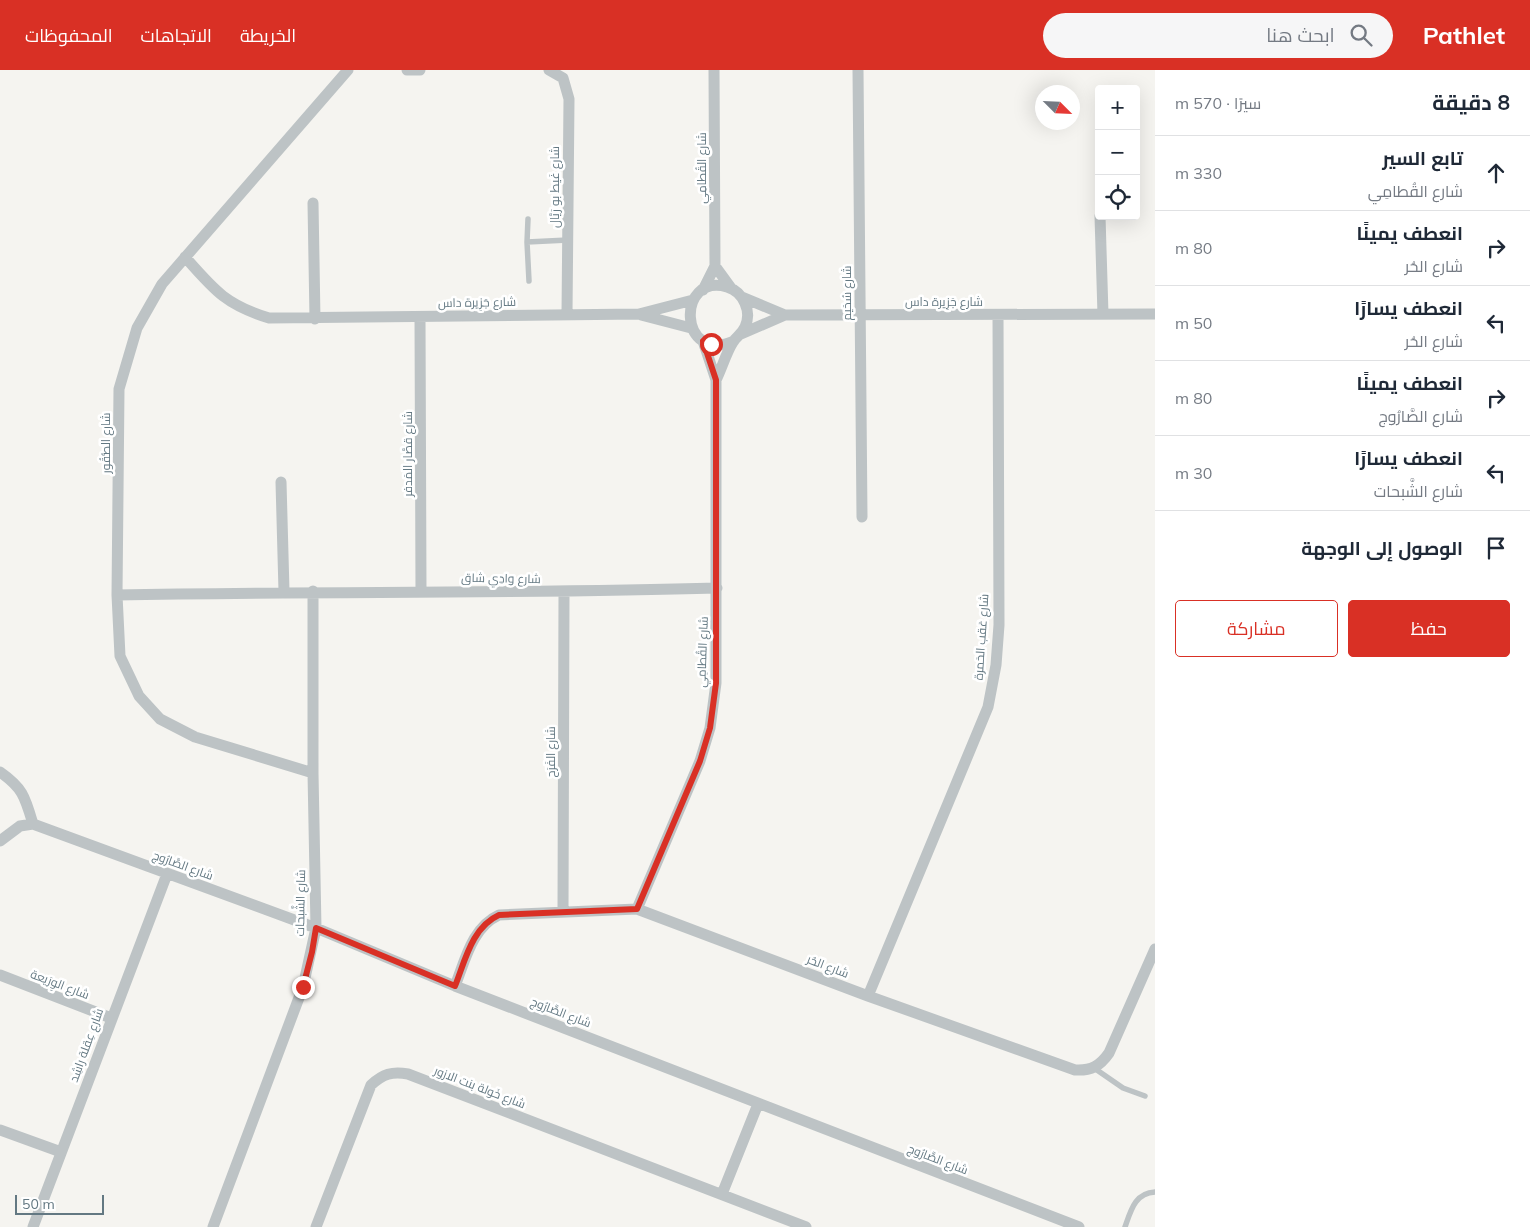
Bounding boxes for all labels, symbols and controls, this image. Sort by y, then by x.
search box [1043,13,1393,58]
text: Pathlet [1423,20,1505,50]
icon: search [1347,21,1375,49]
text: ابحث هنا [1266,23,1335,47]
text: المحفوظات [25,24,113,47]
text: الاتجاهات [141,24,212,47]
text: الخريطة [240,24,296,47]
north arrow [1035,85,1080,130]
map controls [1095,85,1140,220]
button: + [1095,85,1140,130]
text: 8 دقيقة [1432,89,1510,115]
text: سيرًا · 570 m [1175,93,1261,113]
button: − [1095,130,1140,175]
street label: شارع القُطامِي [694,132,712,204]
street label: شارع غَيط بو رَيَّال [547,146,563,228]
text: تابع السير [1382,146,1463,170]
icon: ahead [1482,159,1510,187]
text: 330 m [1175,163,1222,183]
button: locate [1095,175,1140,220]
text: شارع القُطامِي [1368,181,1463,201]
text: انعطف يمينًا [1357,221,1463,245]
icon: right [1482,234,1510,262]
text: 80 m [1175,238,1212,258]
text: شارع الحُر [1405,256,1463,276]
street label: شارع سُحَيم [839,265,855,320]
street label: شارع جَزِيرة داس [438,294,516,311]
street label: شارع جَزِيرة داس [905,294,983,310]
text: انعطف يسارًا [1354,296,1463,320]
icon: left [1482,309,1510,337]
text: 50 m [1175,313,1212,333]
text: شارع الحُر [1405,331,1463,351]
route start [700,333,723,356]
text: انعطف يمينًا [1357,371,1463,395]
icon: right [1482,384,1510,412]
text: 80 m [1175,388,1212,408]
text: شارع الصَّارُوج [1379,406,1463,426]
street label: شارع قصَّار المَدفر [400,411,416,498]
street label: شارع الصُّقُور [98,412,114,474]
text: انعطف يسارًا [1354,446,1463,470]
icon: left [1482,459,1510,487]
text: 30 m [1175,463,1212,483]
text: شارع الشَّبحات [1374,481,1463,501]
icon: arrive [1482,534,1510,562]
text: الوصول إلى الوجهة [1301,536,1463,560]
street label: شارع وادِي شاق [461,570,541,589]
street label: شارع عَقب الحَمرة [970,593,993,681]
button: مشاركة [1175,600,1338,657]
button: حفظ [1348,600,1510,657]
street label: شارع القُطامِي [693,616,714,688]
street label: شارع الفَرَح [543,726,559,778]
street label: شارع الصَّارُوج [150,847,215,884]
street label: شارع الشَّبحات [290,869,309,937]
street label: شارع الحُر [804,951,851,982]
street label: شارع الوِرَيعة [28,966,92,1004]
route end [292,976,315,999]
street label: شارع الصَّارُوج [528,994,593,1031]
street label: شارع عِقلة راشِد [66,1006,107,1084]
street label: شارع خَولة بنت الازور [431,1062,528,1112]
street label: شارع الصَّارُوج [905,1141,970,1178]
scale bar [15,1192,104,1215]
text: 50 m [22,1195,55,1213]

